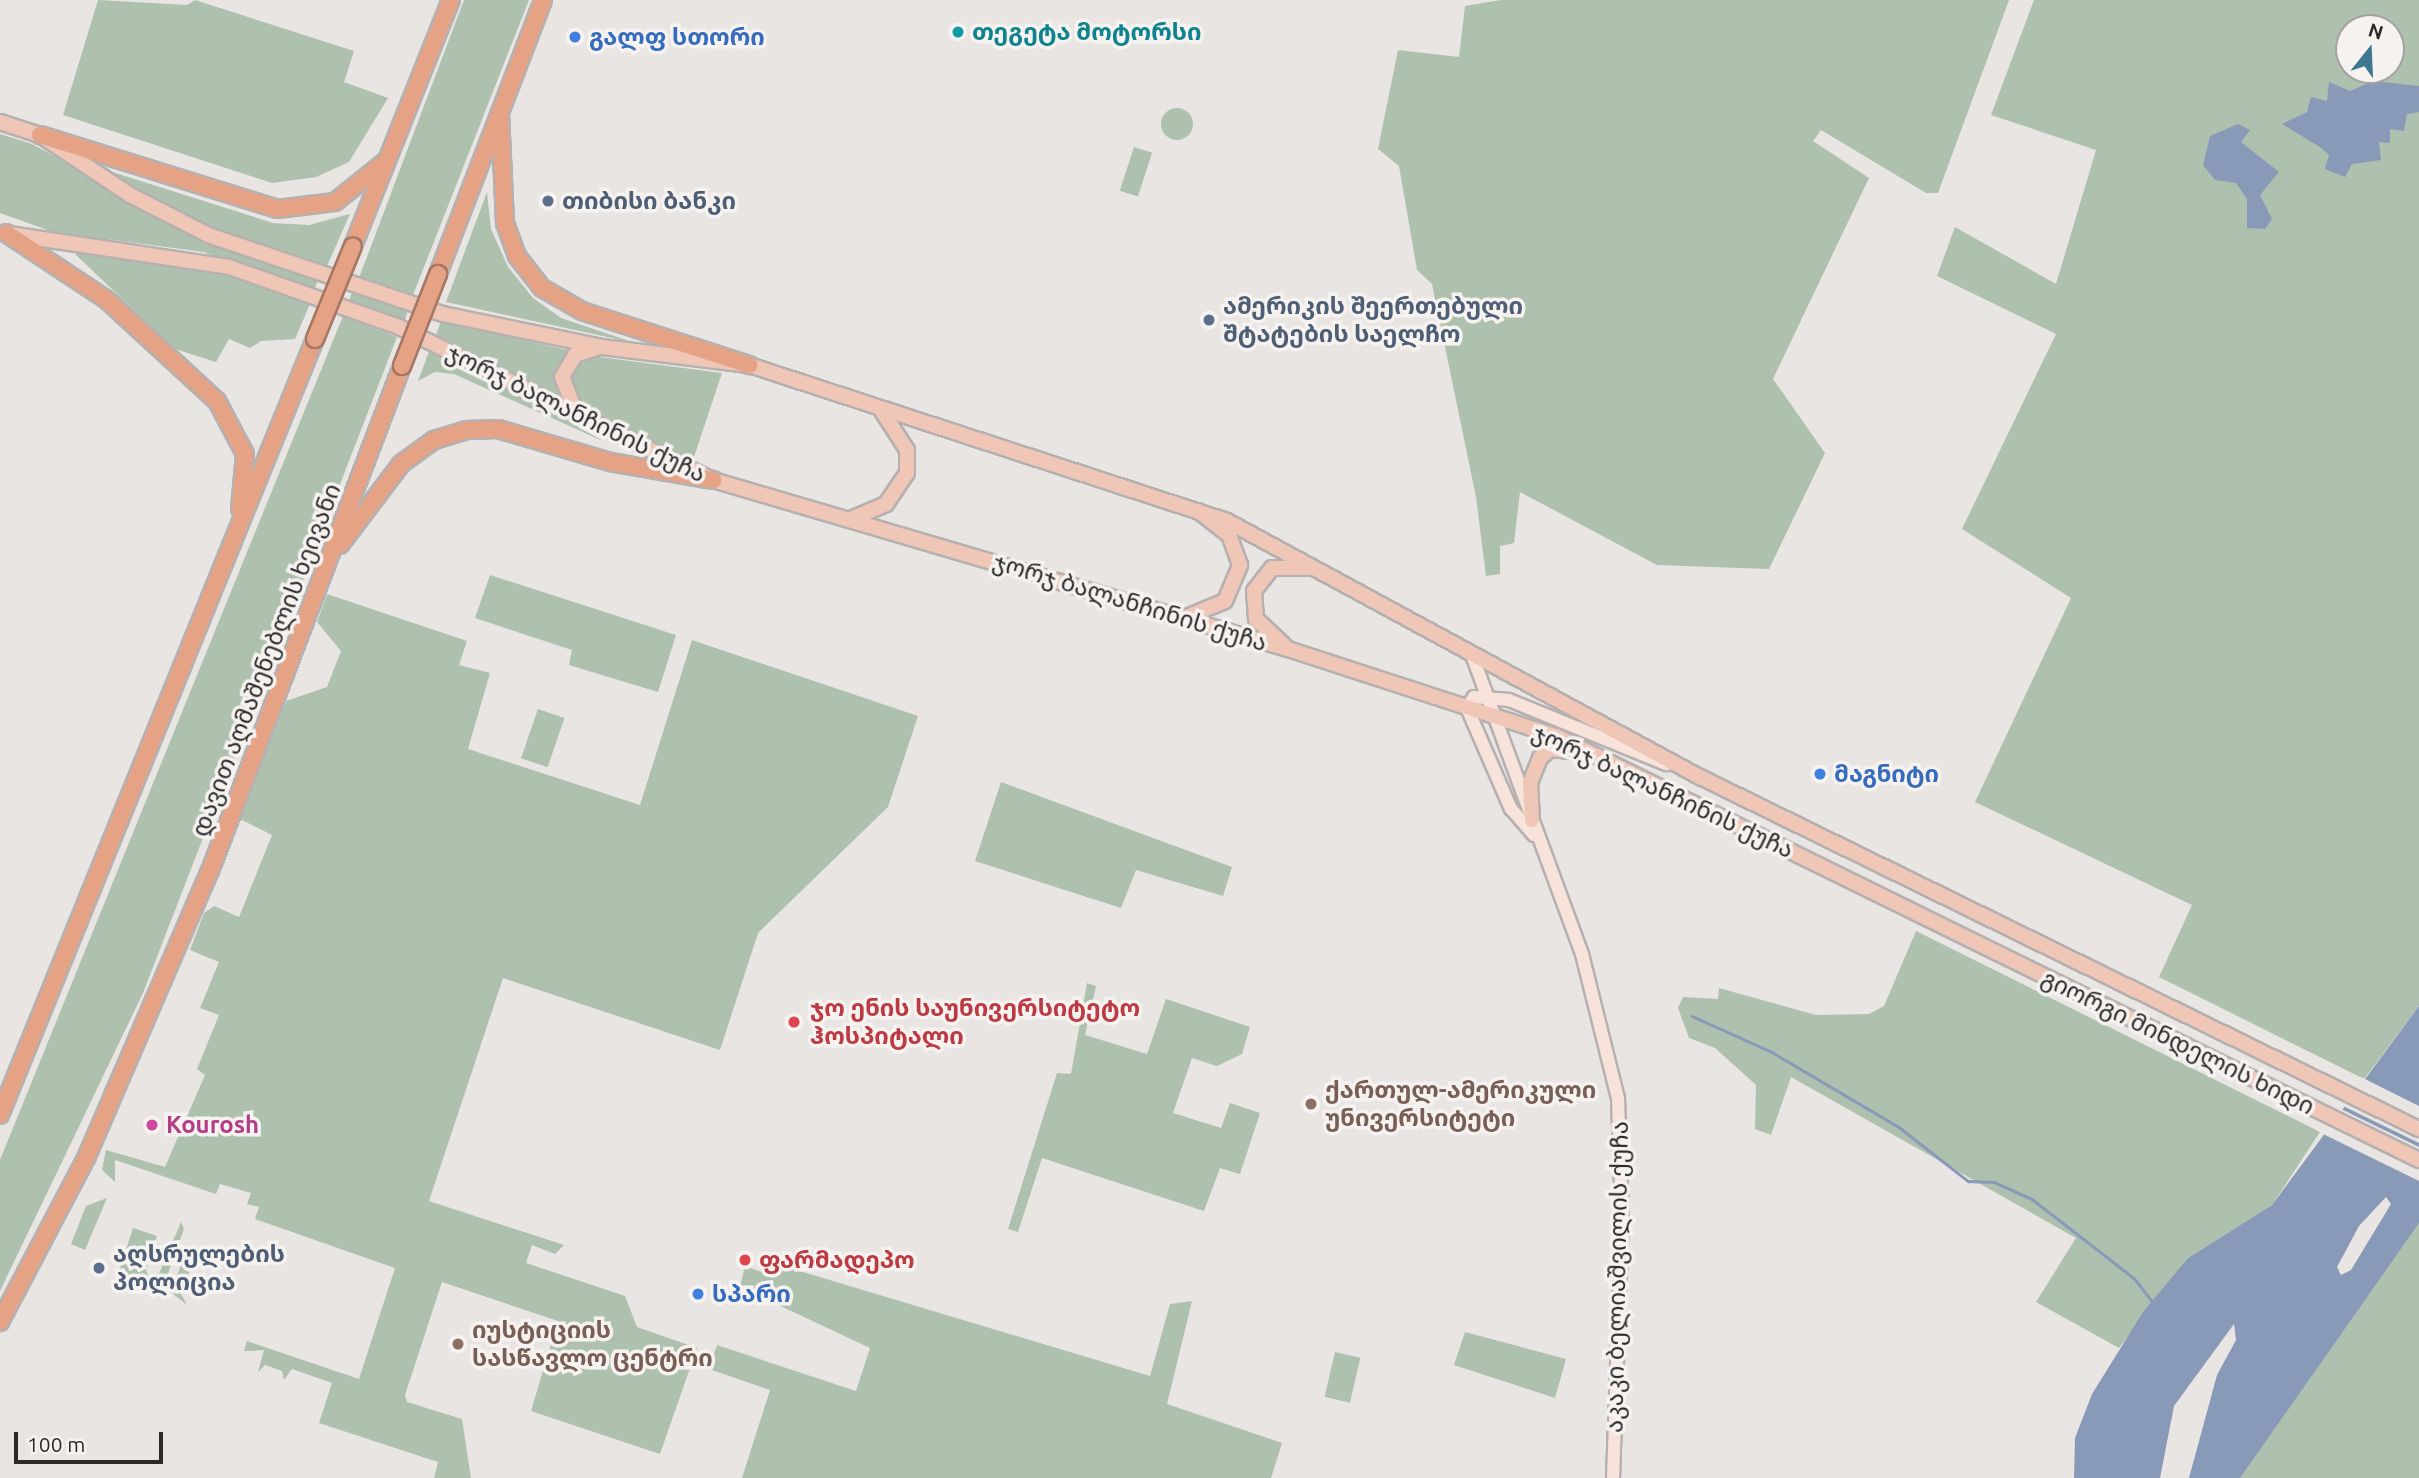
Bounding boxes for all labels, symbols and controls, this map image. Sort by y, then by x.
north arrow [2335,14,2405,84]
place label: თეგეტა მოტორსი [972,18,1201,46]
text: N [2366,18,2386,44]
place label: გალფ სთორი [589,23,765,51]
marker: თეგეტა მოტორსი [950,24,966,40]
marker: გალფ სთორი [567,29,583,45]
place label: თიბისი ბანკი [562,187,736,215]
marker: თიბისი ბანკი [540,193,556,209]
place label: ამერიკის შეერთებული შტატების საელჩო [1223,292,1523,348]
marker: ამერიკის შეერთებული შტატების საელჩო [1201,312,1217,328]
street label: ჯორჯ ბალანჩინის ქუჩა [442,338,710,488]
street label: დავით აღმაშენებლის ხეივანი [185,479,347,841]
street label: ჯორჯ ბალანჩინის ქუჩა [990,547,1270,657]
street label: ჯორჯ ბალანჩინის ქუჩა [1528,718,1798,864]
place label: მაგნიტი [1834,760,1939,788]
marker: მაგნიტი [1812,766,1828,782]
street label: გიორგი მინდელის ხიდი [2037,963,2319,1121]
place label: ჯო ენის საუნივერსიტეტო ჰოსპიტალი [810,994,1140,1050]
marker: ჯო ენის საუნივერსიტეტო ჰოსპიტალი [784,1012,804,1032]
place label: ქართულ-ამერიკული უნივერსიტეტი [1325,1076,1596,1132]
marker: ქართულ-ამერიკული უნივერსიტეტი [1303,1096,1319,1112]
place label: Kourosh [166,1111,259,1139]
marker: Kourosh [144,1117,160,1133]
street label: აკაკი ბელიაშვილის ქუჩა [1600,1121,1634,1433]
place label: აღსრულების პოლიცია [113,1240,285,1296]
place label: ფარმადეპო [759,1246,915,1274]
marker: ფარმადეპო [737,1252,753,1268]
marker: აღსრულების პოლიცია [91,1260,107,1276]
place label: სპარი [712,1280,791,1308]
marker: სპარი [690,1286,706,1302]
place label: იუსტიციის სასწავლო ცენტრი [472,1316,713,1372]
marker: იუსტიციის სასწავლო ცენტრი [450,1336,466,1352]
scale bar [18,1418,166,1462]
text: 100 m [27,1432,85,1456]

